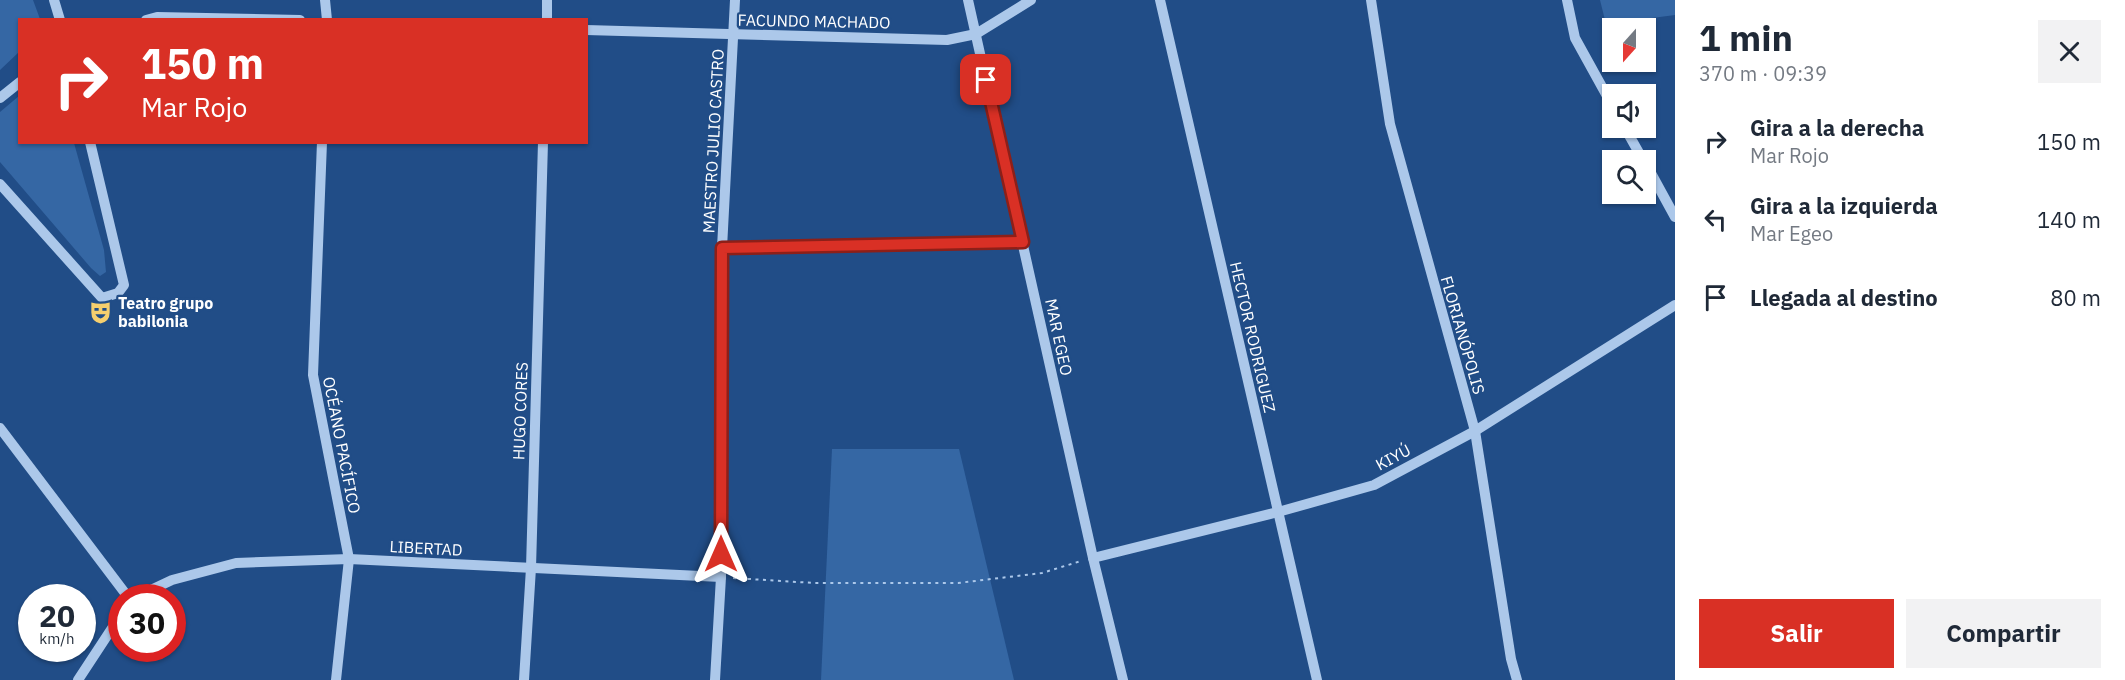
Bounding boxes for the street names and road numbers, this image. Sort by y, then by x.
street label: FACUNDO MACHADO [737,10,891,32]
street label: MAESTRO JULIO CASTRO [698,48,728,234]
street label: HECTOR RODRIGUEZ [1226,260,1280,414]
street label: FLORIANÓPOLIS [1437,273,1490,396]
street label: MAR EGEO [1041,297,1077,377]
street label: HUGO CORES [508,362,532,460]
street label: OCÉANO PACÍFICO [319,375,366,515]
street label: KIYÚ [1372,439,1414,474]
street label: LIBERTAD [389,536,463,560]

